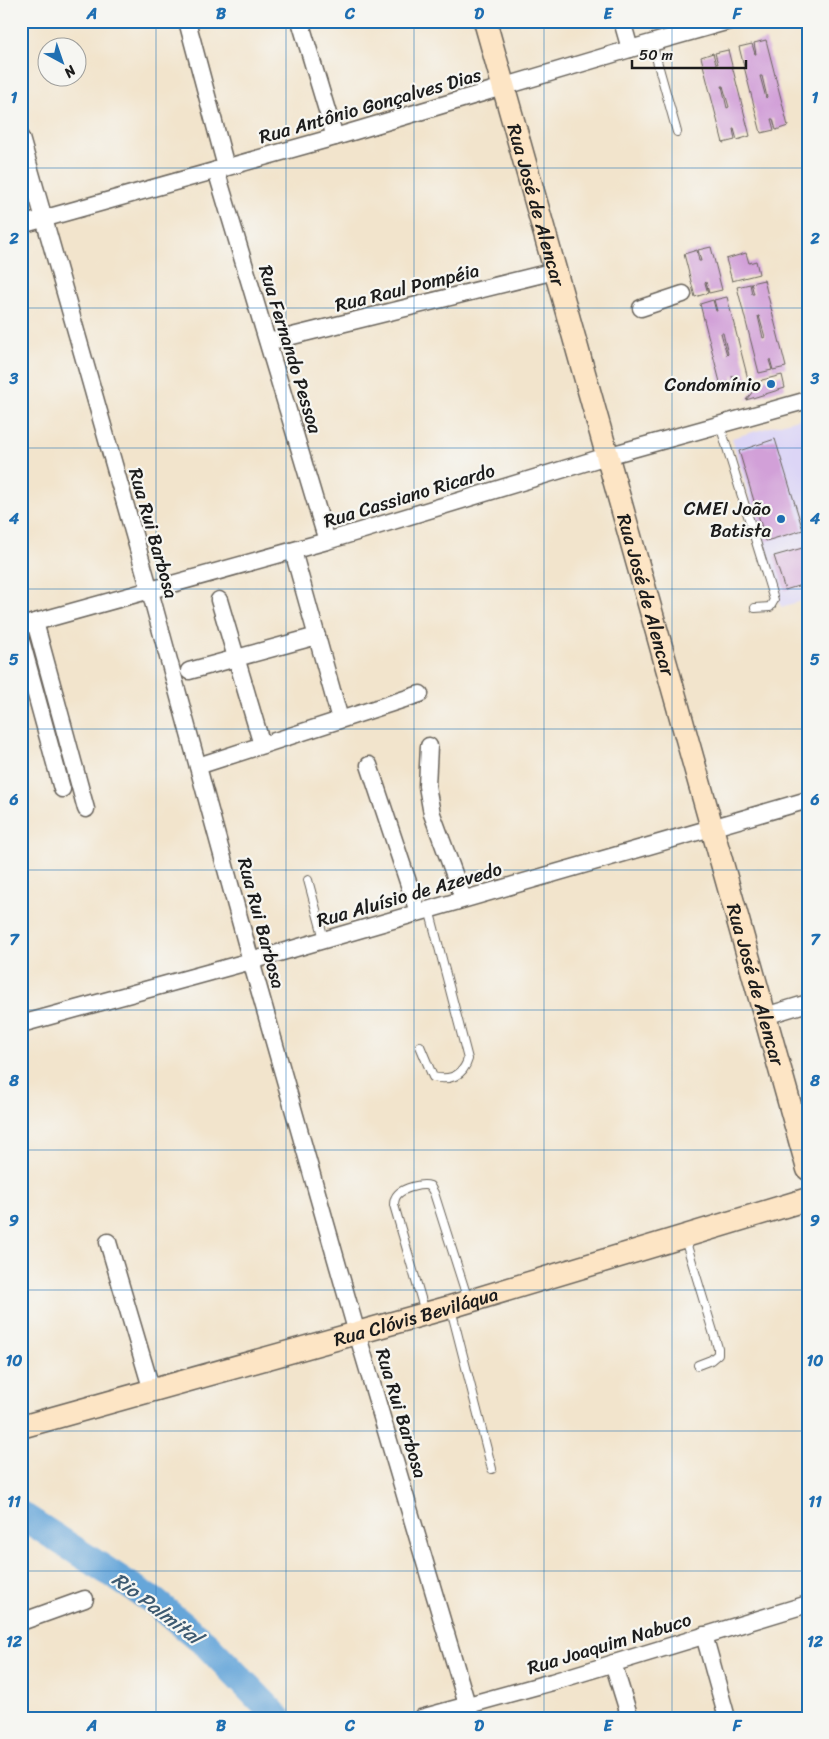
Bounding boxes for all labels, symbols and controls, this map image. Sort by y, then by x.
text: A [86,0,97,28]
text: B [216,0,227,28]
text: C [344,0,356,28]
text: D [474,0,484,28]
text: E [604,0,614,28]
text: F [732,0,743,28]
north arrow [38,38,88,88]
scale bar [632,38,745,70]
text: 50 m [639,42,674,68]
text: N [58,58,83,84]
street label: Rua Antônio Gonçalves Dias [255,58,486,153]
text: 1 [11,83,18,112]
text: 1 [812,83,819,112]
street label: Rua José de Alencar [498,120,575,291]
text: 2 [8,224,19,253]
text: 2 [809,224,820,253]
street label: Rua Raul Pompéia [332,254,483,321]
street label: Rua Fernando Pessoa [249,261,332,438]
text: 3 [9,364,19,393]
text: 3 [810,364,820,393]
place label: Condomínio [665,368,761,401]
marker: Condomínio [765,378,777,390]
street label: Rua Cassiano Ricardo [319,454,499,537]
street label: Rua Rui Barbosa [119,464,188,603]
place label: CMEI João Batista [684,492,771,547]
text: 4 [8,504,19,533]
text: 4 [809,504,820,533]
street label: Rua José de Alencar [607,510,685,681]
marker: CMEI João Batista [775,513,787,525]
text: 5 [9,645,19,674]
text: 5 [810,645,820,674]
text: 6 [8,785,19,814]
text: 6 [809,785,820,814]
street label: Rua Aluísio de Azevedo [313,852,506,937]
street label: Rua Rui Barbosa [228,854,295,993]
street label: Rua José de Alencar [717,900,795,1071]
text: 7 [9,925,20,954]
text: 7 [810,925,821,954]
text: 8 [8,1066,19,1095]
text: 8 [809,1066,820,1095]
text: 9 [9,1206,19,1235]
text: 9 [810,1206,820,1235]
street label: Rua Clóvis Beviláqua [330,1277,503,1356]
street label: Rua Rui Barbosa [366,1344,437,1483]
text: 10 [6,1346,22,1375]
text: 10 [807,1346,823,1375]
text: 11 [7,1487,21,1516]
text: 11 [808,1487,822,1516]
water label: Rio Palmital [104,1563,213,1657]
street label: Rua Joaquim Nabuco [523,1603,695,1684]
text: 12 [6,1627,23,1656]
text: 12 [807,1627,824,1656]
text: A [86,1711,97,1739]
text: B [216,1711,227,1739]
text: C [344,1711,356,1739]
text: D [474,1711,484,1739]
text: E [604,1711,614,1739]
text: F [732,1711,743,1739]

